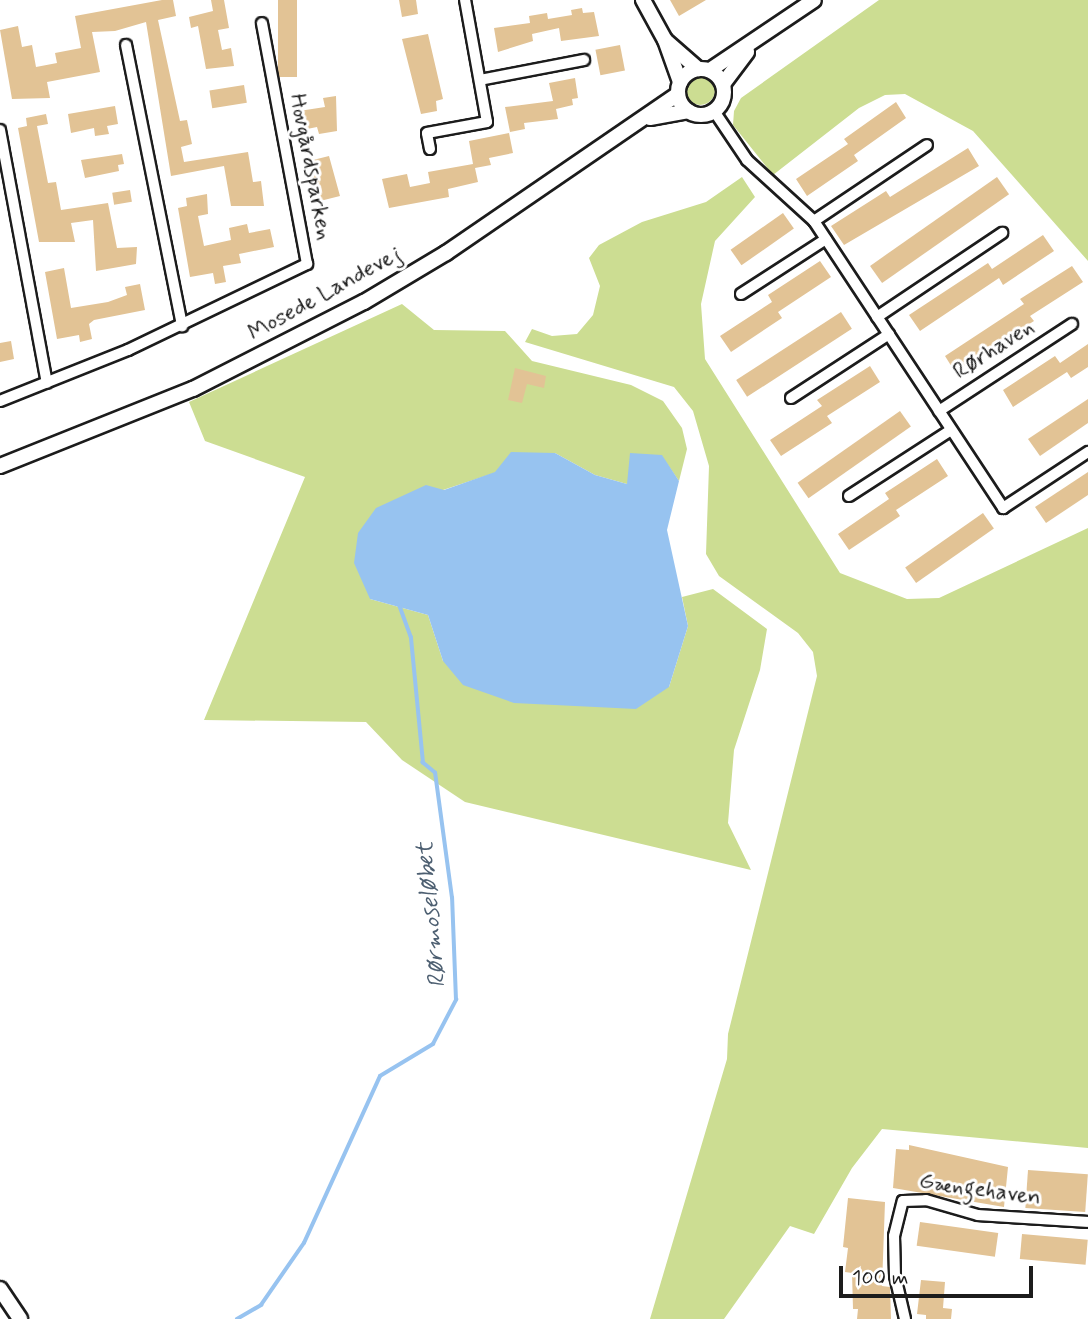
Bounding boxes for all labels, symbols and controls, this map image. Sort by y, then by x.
street label: Hovgårdsparken [282,91,338,243]
street label: Mosede Landevej [244,240,406,348]
street label: Rørhaven [948,314,1040,386]
water label: Rørmoseløbet [411,841,453,989]
street label: Gængehaven [917,1168,1043,1212]
scale bar [843,1252,1037,1296]
text: 100 m [852,1264,908,1292]

